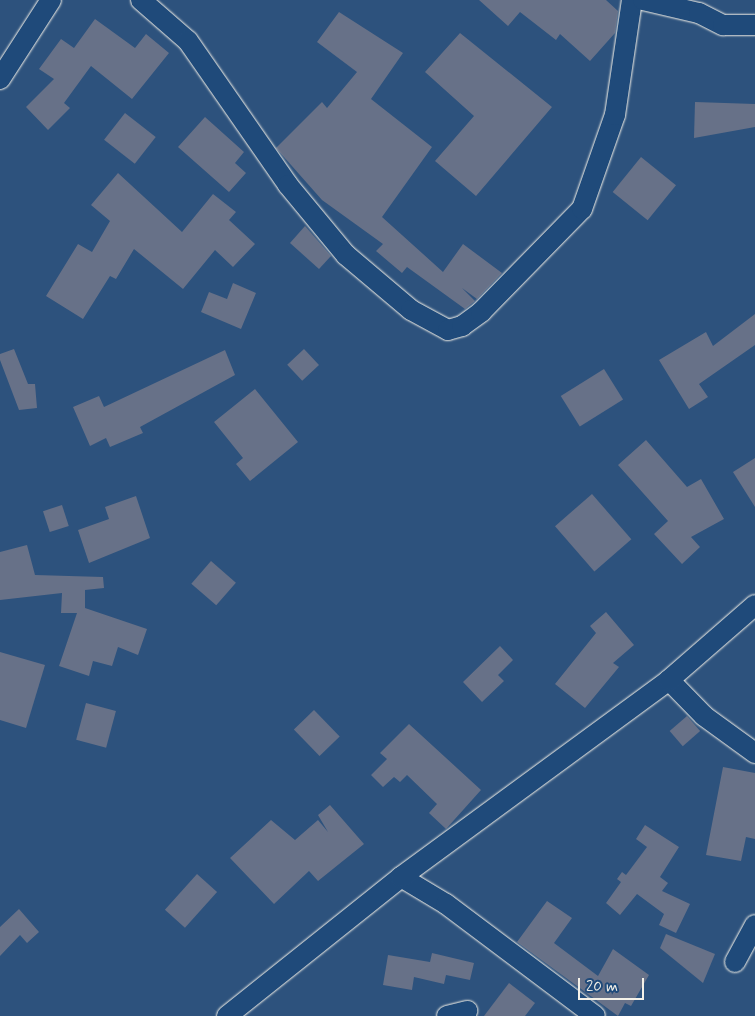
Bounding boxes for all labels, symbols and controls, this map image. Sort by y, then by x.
scale bar [580,968,646,1000]
text: 20 m [586,977,618,997]

